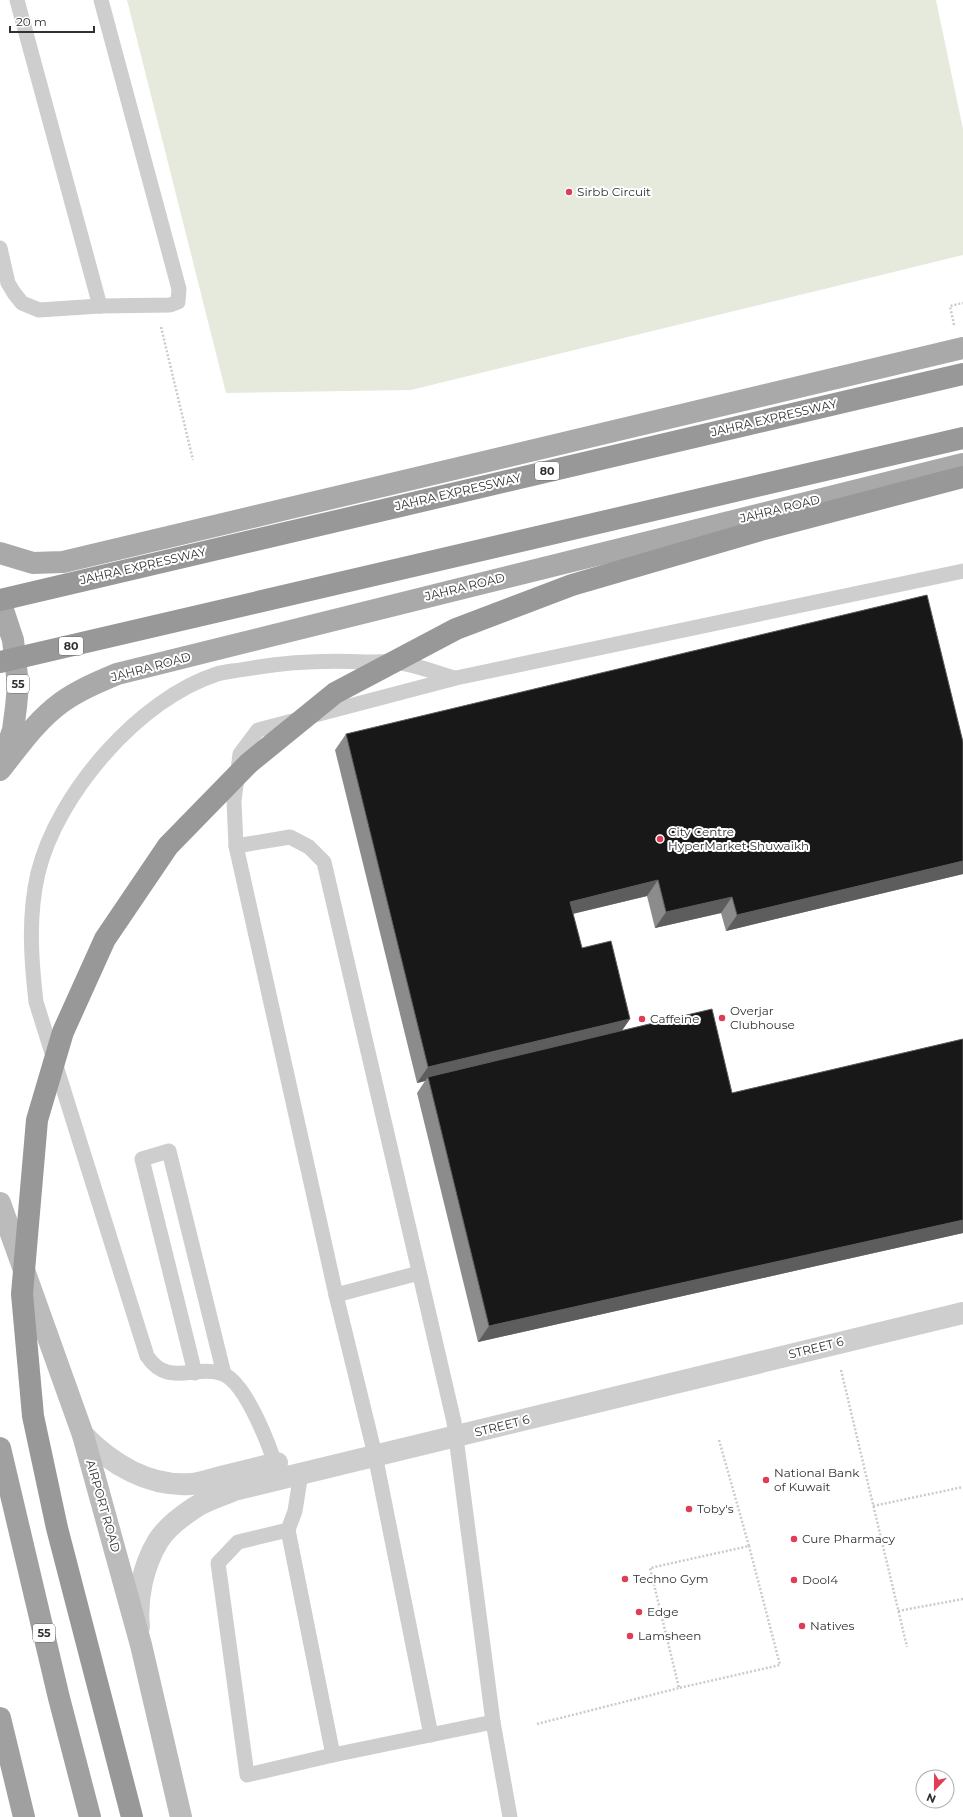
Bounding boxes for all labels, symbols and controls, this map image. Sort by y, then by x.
scale bar [10,8,94,34]
text: 20 m [16,14,47,29]
place label: Sirbb Circuit [577,184,651,199]
marker: Sirbb Circuit [564,187,574,197]
street label: JAHRA EXPRESSWAY [709,396,839,440]
road number: 80 [535,462,559,480]
street label: JAHRA EXPRESSWAY [393,470,523,514]
street label: JAHRA ROAD [737,491,821,526]
street label: JAHRA EXPRESSWAY [78,544,208,588]
street label: JAHRA ROAD [422,569,506,604]
road number: 80 [59,637,83,655]
street label: JAHRA ROAD [108,649,192,685]
road number: 55 [7,675,29,693]
place label: City Centre HyperMarket Shuwaikh [668,824,809,853]
marker: City Centre HyperMarket Shuwaikh [655,834,665,844]
place label: Overjar Clubhouse [730,1003,795,1032]
place label: Caffeine [650,1011,699,1026]
marker: Overjar Clubhouse [717,1013,727,1023]
marker: Caffeine [637,1014,647,1024]
street label: STREET 6 [787,1333,845,1362]
street label: STREET 6 [473,1411,531,1440]
street label: AIRPORT ROAD [83,1458,124,1554]
place label: National Bank of Kuwait [774,1465,860,1494]
marker: National Bank of Kuwait [761,1475,771,1485]
place label: Toby's [697,1501,734,1516]
marker: Toby's [684,1504,694,1514]
place label: Cure Pharmacy [802,1531,895,1546]
marker: Cure Pharmacy [789,1534,799,1544]
place label: Techno Gym [633,1571,709,1586]
place label: Dool4 [802,1572,838,1587]
marker: Techno Gym [620,1574,630,1584]
marker: Dool4 [789,1575,799,1585]
place label: Edge [647,1604,679,1619]
marker: Edge [634,1607,644,1617]
place label: Natives [810,1618,855,1633]
marker: Natives [797,1621,807,1631]
road number: 55 [33,1624,55,1642]
place label: Lamsheen [638,1628,701,1643]
marker: Lamsheen [625,1631,635,1641]
north arrow [915,1769,955,1809]
text: N [925,1790,938,1806]

